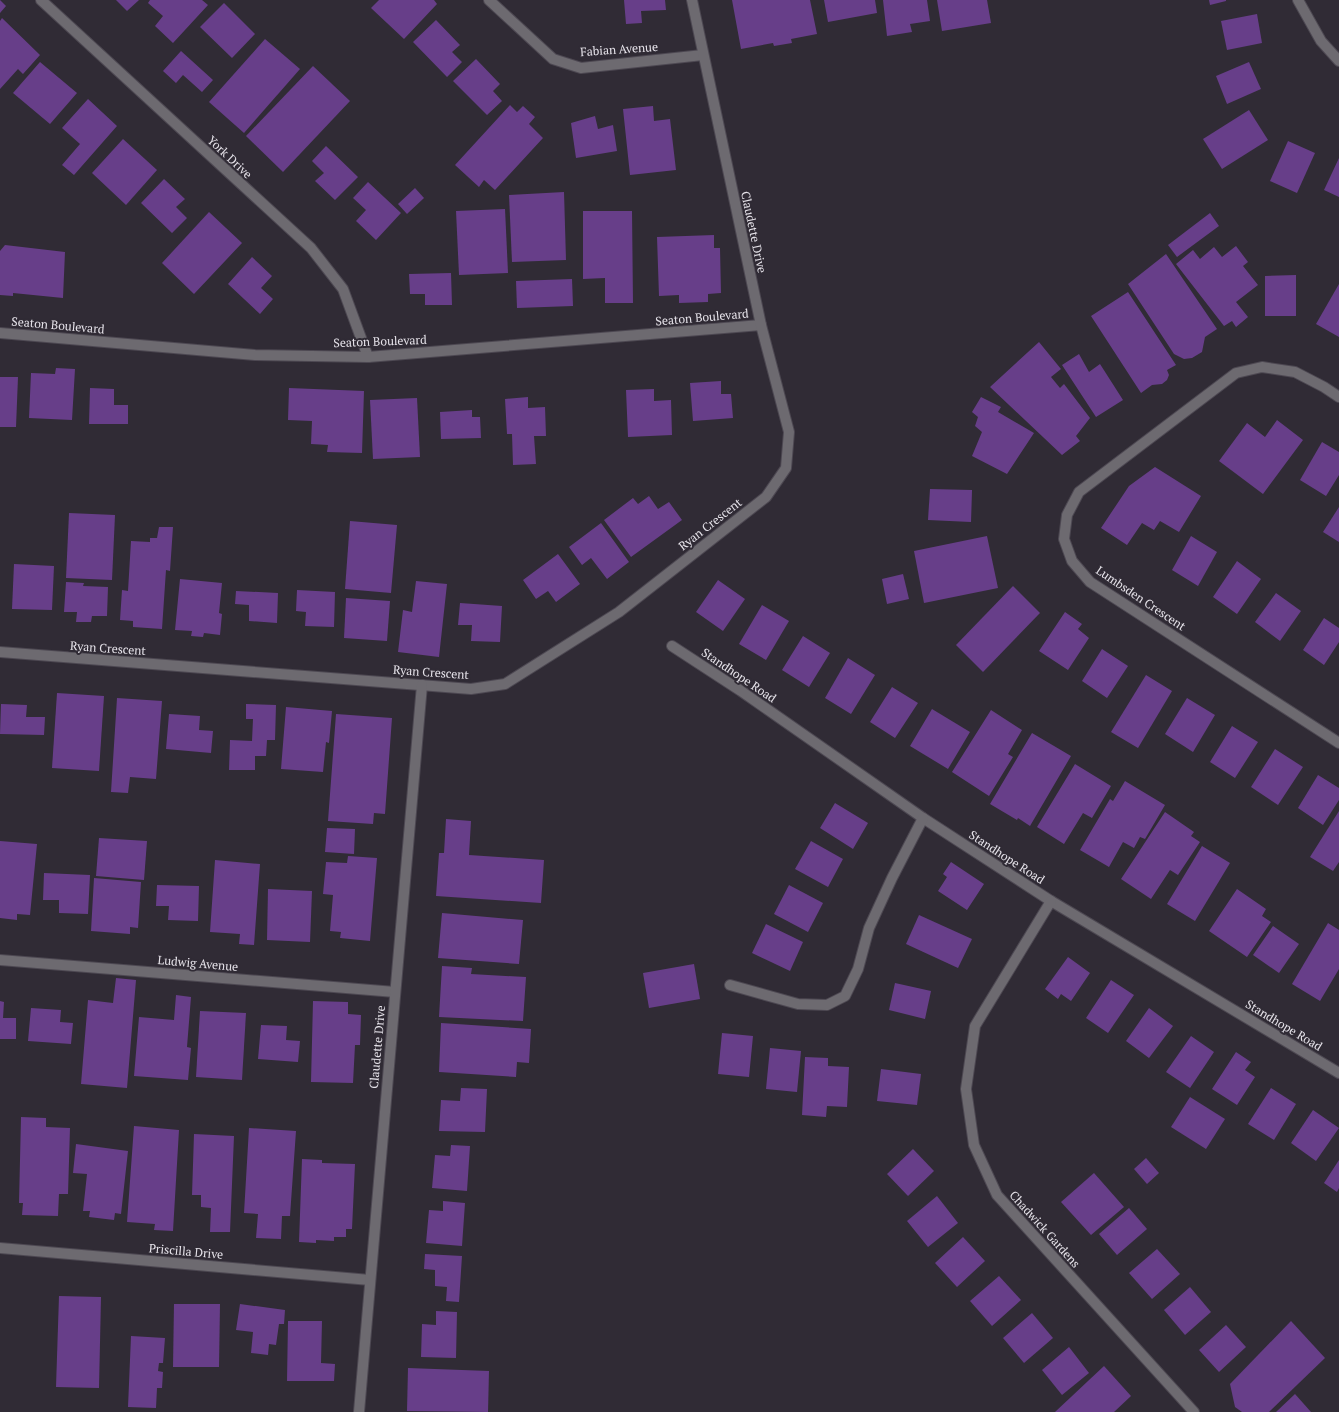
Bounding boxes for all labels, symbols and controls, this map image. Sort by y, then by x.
street label: Fabian Avenue [580,39,658,59]
street label: York Drive [205,133,255,181]
street label: Claudette Drive [738,190,770,274]
street label: Seaton Boulevard [655,305,750,329]
street label: Seaton Boulevard [11,313,106,337]
street label: Seaton Boulevard [333,332,427,350]
street label: Ryan Crescent [675,494,745,553]
street label: Lumbsden Crescent [1093,562,1189,634]
street label: Ryan Crescent [70,638,147,658]
street label: Standhope Road [699,644,780,706]
street label: Ryan Crescent [393,662,470,682]
street label: Standhope Road [966,827,1048,887]
street label: Ludwig Avenue [157,952,239,974]
street label: Standhope Road [1243,996,1325,1054]
street label: Claudette Drive [366,1005,388,1089]
street label: Chadwick Gardens [1006,1187,1084,1271]
street label: Priscilla Drive [148,1240,224,1262]

